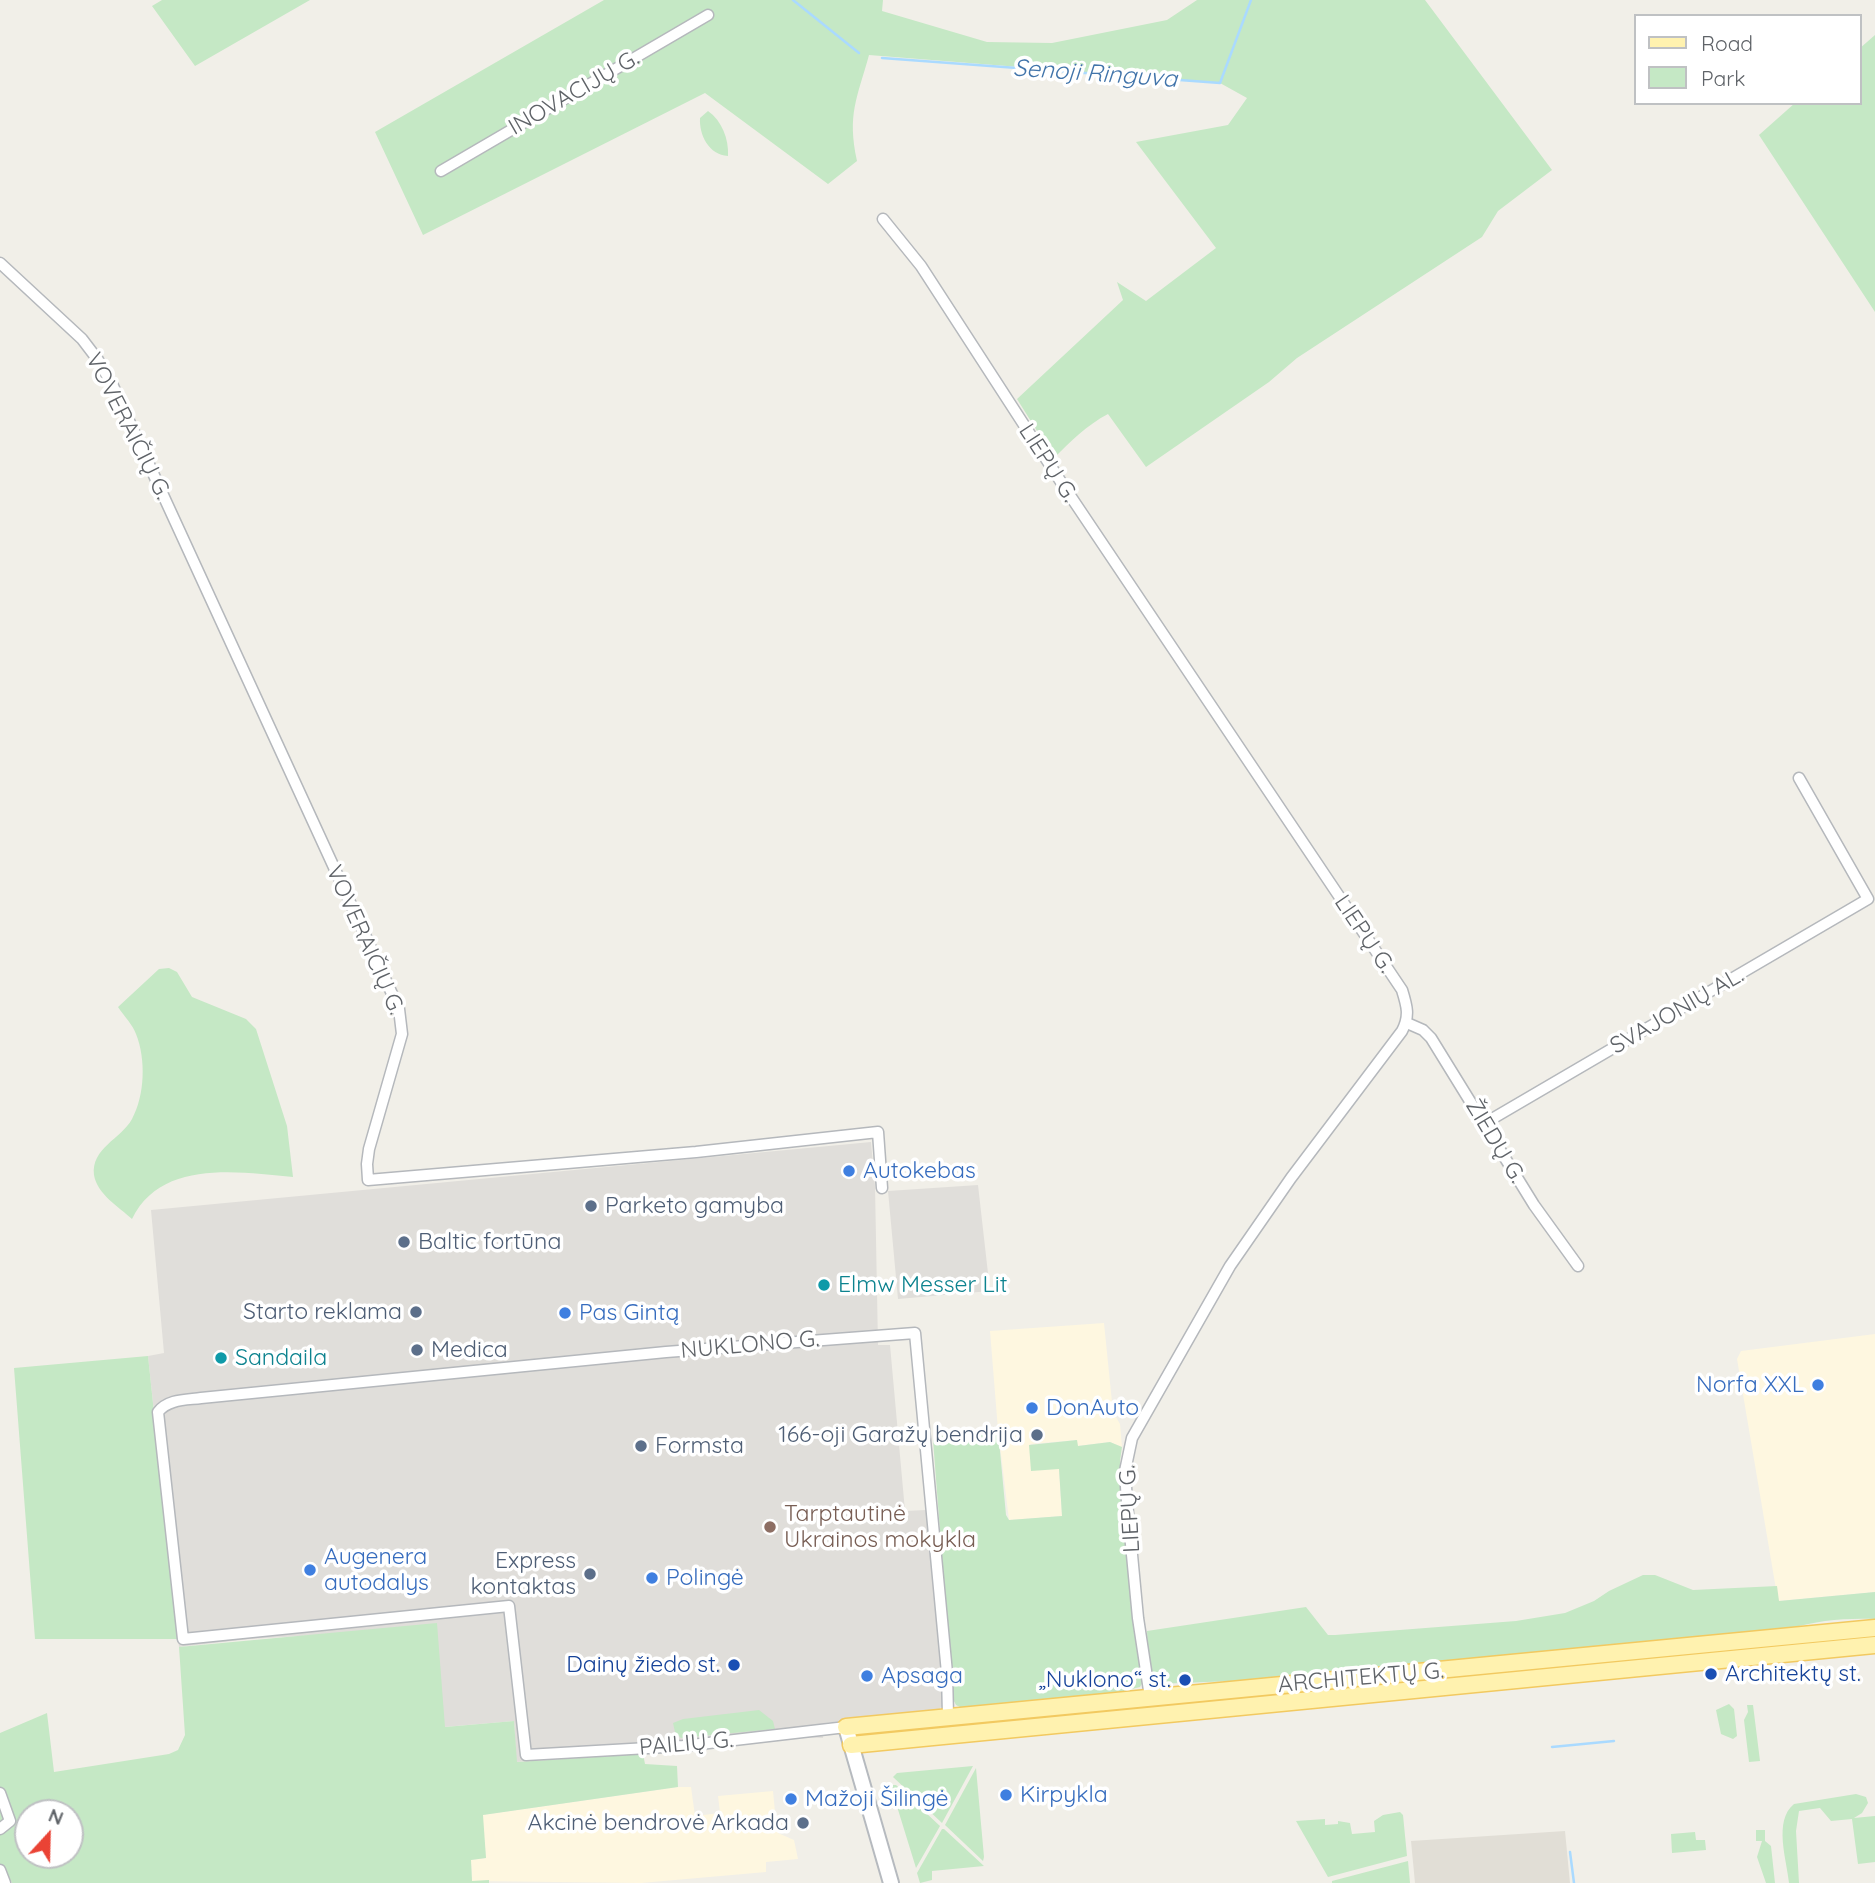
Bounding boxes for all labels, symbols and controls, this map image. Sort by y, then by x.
legend [1633,14,1861,105]
text: Road [1701,30,1753,56]
street label: INOVACIJŲ G. [504,45,644,141]
water label: Senoji Ringuva [1012,54,1178,94]
text: Park [1701,65,1745,91]
street label: VOVERAIČIŲ G. [79,348,177,504]
street label: LIEPŲ G. [1013,419,1083,507]
street label: VOVERAIČIŲ G. [320,861,410,1019]
street label: LIEPŲ G. [1328,890,1400,978]
street label: SVAJONIŲ AL. [1605,962,1749,1060]
street label: ŽIEDŲ G. [1459,1094,1531,1188]
place label: Autokebas [863,1157,976,1185]
marker: Autokebas [841,1163,857,1179]
place label: Parketo gamyba [605,1192,784,1220]
marker: Parketo gamyba [583,1198,599,1214]
place label: Baltic fortūna [418,1228,561,1256]
marker: Baltic fortūna [396,1234,412,1250]
place label: Elmw Messer Lit [838,1271,1008,1299]
marker: Elmw Messer Lit [816,1277,832,1293]
place label: Starto reklama [243,1298,402,1326]
place label: Pas Gintą [579,1299,680,1327]
marker: Starto reklama [408,1304,424,1320]
marker: Pas Gintą [557,1305,573,1321]
street label: NUKLONO G. [680,1325,820,1365]
place label: Medica [431,1336,508,1364]
marker: Medica [409,1342,425,1358]
place label: Sandaila [235,1344,327,1372]
marker: Sandaila [213,1350,229,1366]
place label: Norfa XXL [1696,1371,1804,1399]
marker: Norfa XXL [1810,1377,1826,1393]
place label: DonAuto [1046,1394,1139,1422]
marker: DonAuto [1024,1400,1040,1416]
place label: 166-oji Garažų bendrija [778,1421,1023,1449]
marker: 166-oji Garažų bendrija [1029,1427,1045,1443]
place label: Formsta [655,1432,744,1460]
marker: Formsta [633,1438,649,1454]
street label: LIEPŲ G. [1114,1465,1146,1553]
place label: Tarptautinė Ukrainos mokykla [784,1500,976,1554]
marker: Tarptautinė Ukrainos mokykla [762,1519,778,1535]
place label: Augenera autodalys [324,1543,429,1597]
place label: Express kontaktas [470,1547,576,1601]
marker: Augenera autodalys [302,1562,318,1578]
place label: Polingė [666,1564,744,1592]
marker: Express kontaktas [582,1566,598,1582]
marker: Polingė [644,1570,660,1586]
place label: Dainų žiedo st. [566,1651,720,1679]
marker: Dainų žiedo st. [726,1657,742,1673]
street label: ARCHITEKTŲ G. [1277,1657,1445,1699]
place label: Architektų st. [1725,1660,1861,1688]
place label: Apsaga [881,1662,963,1690]
place label: „Nuklono“ st. [1039,1666,1171,1694]
marker: Architektų st. [1703,1666,1719,1682]
marker: Apsaga [859,1668,875,1684]
marker: „Nuklono“ st. [1177,1672,1193,1688]
street label: PAILIŲ G. [638,1726,734,1762]
place label: Kirpykla [1020,1781,1108,1809]
place label: Mažoji Šilingė [805,1785,949,1813]
marker: Kirpykla [998,1787,1014,1803]
marker: Mažoji Šilingė [783,1791,799,1807]
north arrow [14,1799,84,1869]
text: N [45,1803,67,1830]
place label: Akcinė bendrovė Arkada [528,1809,789,1837]
marker: Akcinė bendrovė Arkada [795,1815,811,1831]

